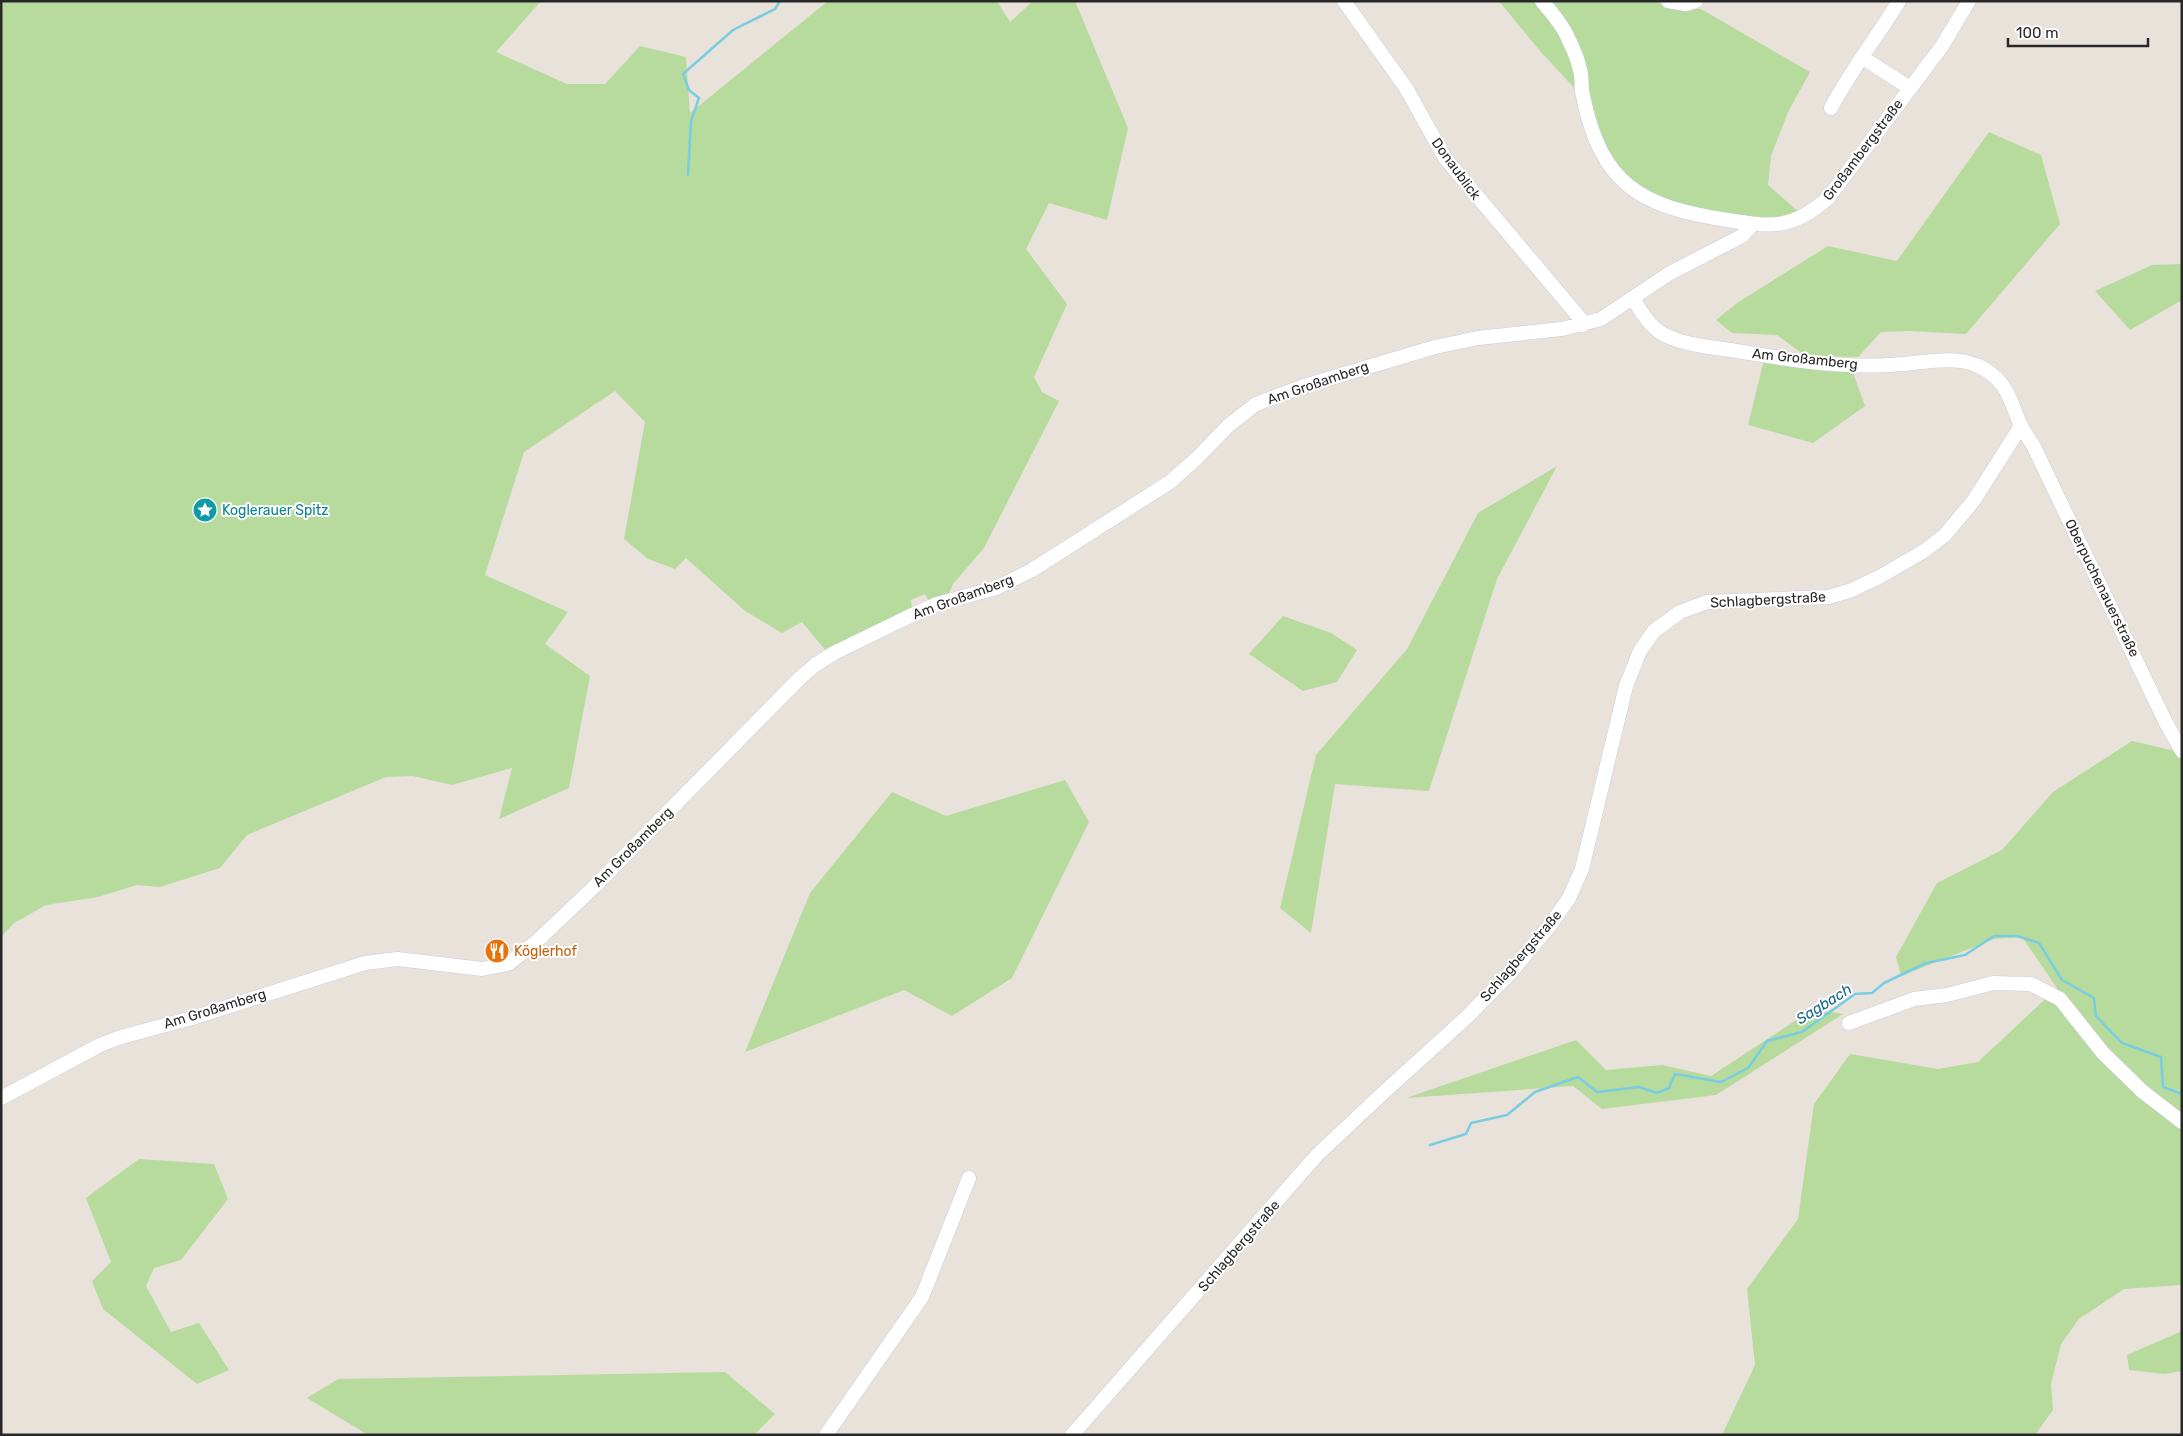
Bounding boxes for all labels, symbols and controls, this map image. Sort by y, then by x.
scale bar [2008,15,2148,47]
text: 100 m [2016,24,2058,42]
street label: Großambergstraße [1819,96,1907,204]
street label: Donaublick [1428,135,1485,204]
street label: Am Großamberg [1751,345,1859,373]
street label: Am Großamberg [1265,358,1371,408]
place icon: Koglerauer Spitz [192,497,218,523]
place label: Koglerauer Spitz [222,502,328,519]
street label: Oberpuchenauerstraße [2061,516,2143,660]
street label: Am Großamberg [910,571,1016,623]
street label: Schlagbergstraße [1710,588,1826,612]
street label: Am Großamberg [589,803,677,891]
street label: Schlagbergstraße [1477,907,1565,1005]
restaurant icon: Köglerhof [484,938,510,964]
place label: Köglerhof [514,943,577,960]
water label: Sagbach [1793,980,1855,1028]
street label: Am Großamberg [162,985,268,1033]
street label: Schlagbergstraße [1195,1197,1283,1295]

